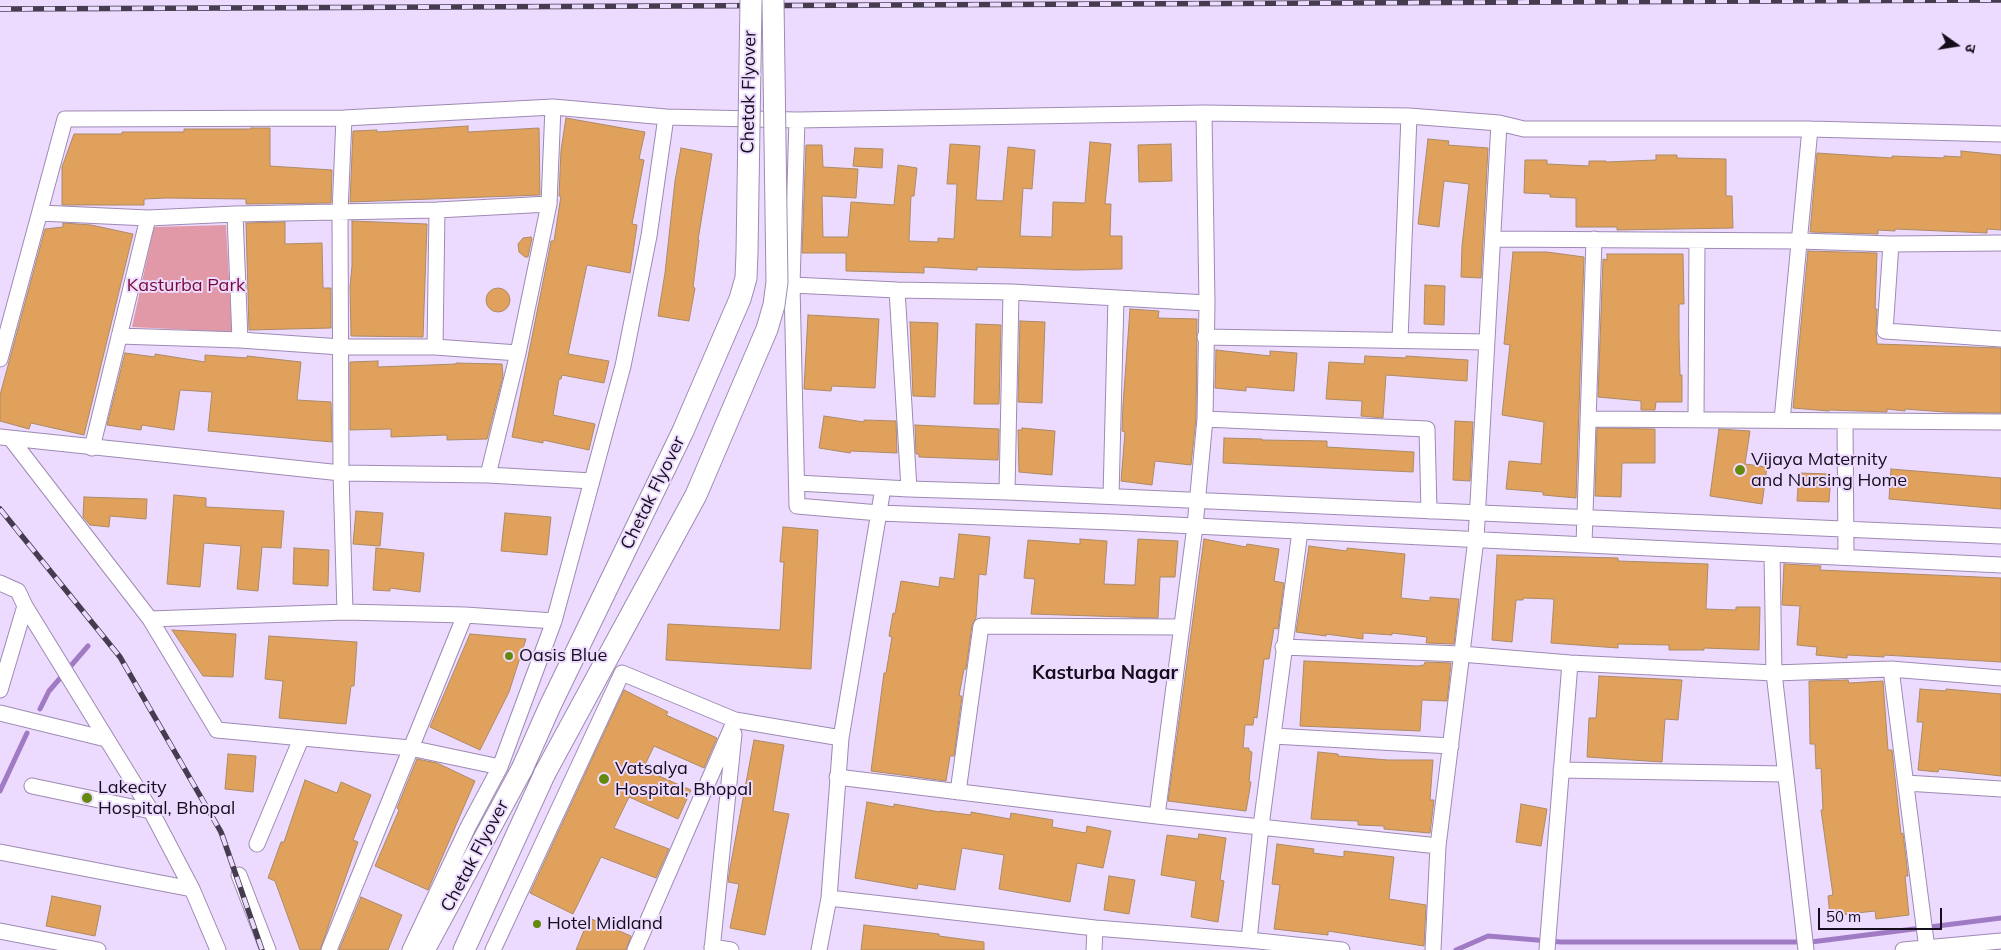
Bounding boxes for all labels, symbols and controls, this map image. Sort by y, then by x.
north arrow [1931,20,1981,70]
street label: Chetak Flyover [737,30,761,154]
text: उ [1961,42,1980,54]
park label: Kasturba Park [127,275,245,297]
street label: Chetak Flyover [616,433,690,553]
place label: Vijaya Maternity and Nursing Home [1751,449,1907,492]
marker: Vijaya Maternity and Nursing Home [1733,463,1747,477]
place label: Oasis Blue [519,645,607,667]
marker: Oasis Blue [503,650,515,662]
district label: Kasturba Nagar [1032,662,1178,684]
place label: Vatsalya Hospital, Bhopal [615,758,752,801]
marker: Vatsalya Hospital, Bhopal [597,772,611,786]
place label: Lakecity Hospital, Bhopal [98,777,235,820]
marker: Lakecity Hospital, Bhopal [80,791,94,805]
street label: Chetak Flyover [436,796,514,916]
scale bar [1821,898,1945,930]
text: 50 m [1826,907,1861,926]
place label: Hotel Midland [547,913,663,935]
marker: Hotel Midland [531,918,543,930]

